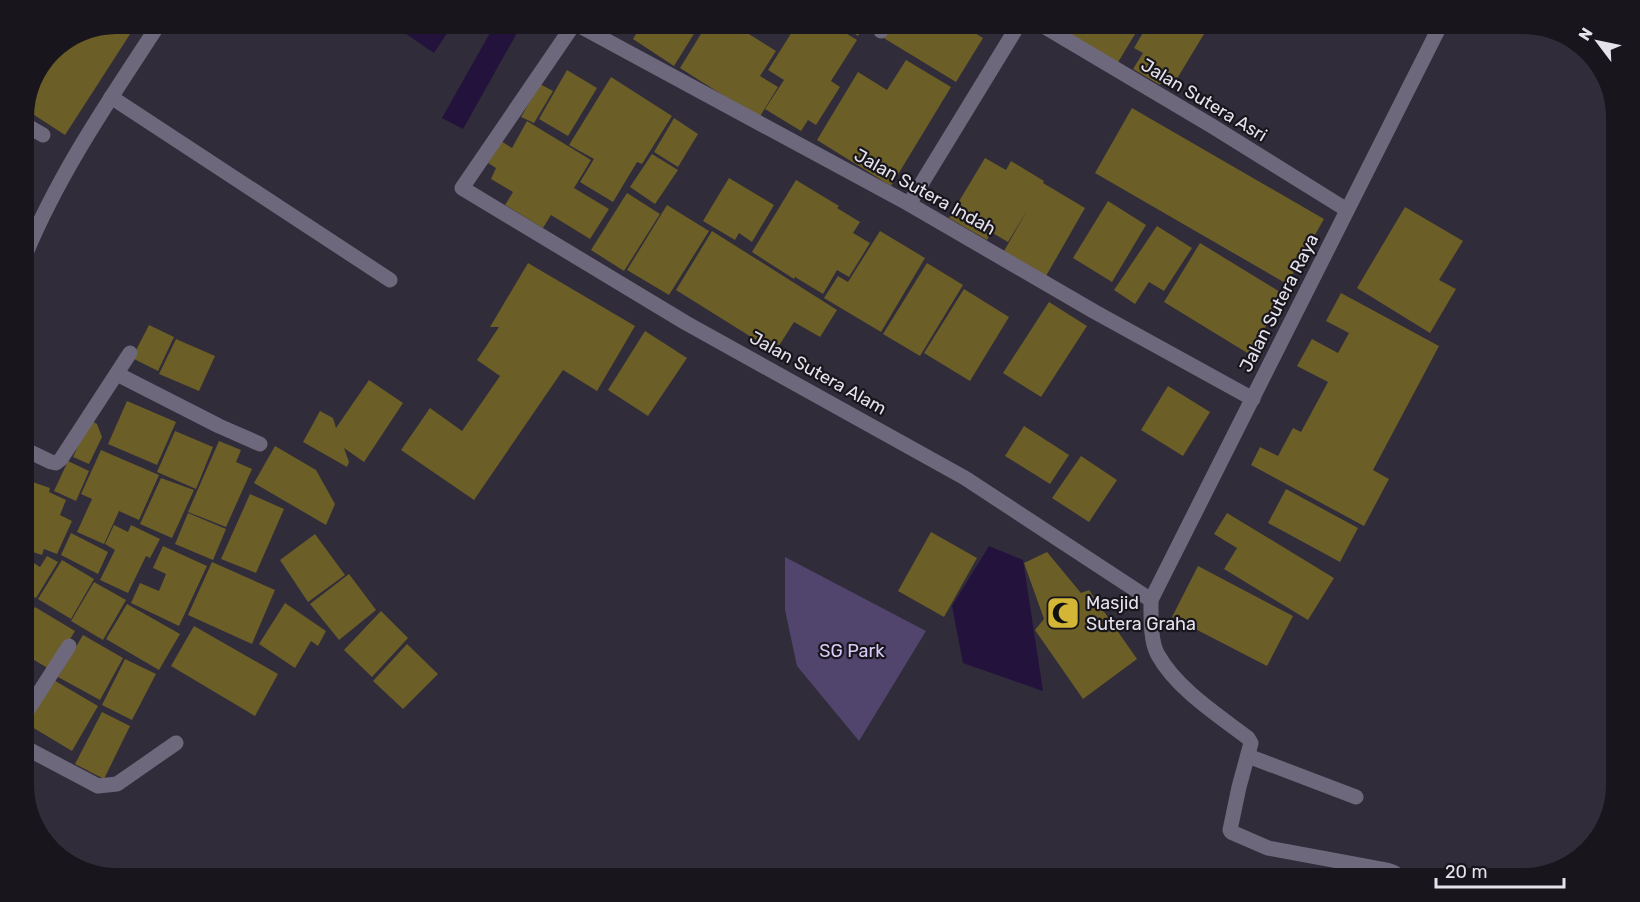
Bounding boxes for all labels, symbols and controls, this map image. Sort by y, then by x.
north arrow [1568,12,1628,72]
text: N [1575,24,1597,44]
street label: Jalan Sutera Asri [1137,54,1271,146]
street label: Jalan Sutera Indah [850,144,1000,240]
street label: Jalan Sutera Raya [1235,230,1323,376]
street label: Jalan Sutera Alam [746,326,890,420]
place label: Masjid Sutera Graha [1086,592,1196,635]
mosque icon: Masjid Sutera Graha [1045,595,1081,631]
park label: SG Park [819,640,885,662]
scale bar [1436,851,1564,889]
text: 20 m [1445,861,1487,883]

